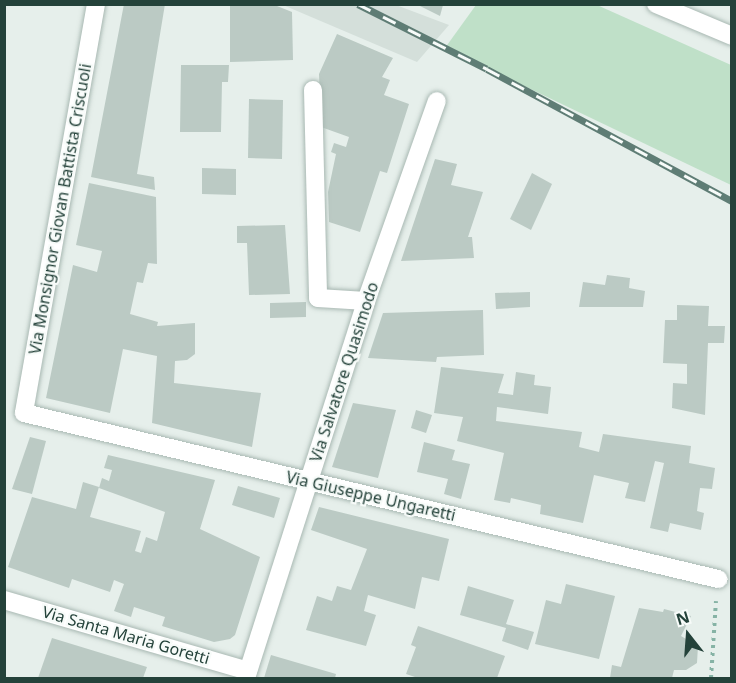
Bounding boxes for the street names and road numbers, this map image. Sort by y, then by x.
street label: Via Monsignor Giovan Battista Criscuoli [25,62,95,356]
street label: Via Salvatore Quasimodo [306,280,382,464]
street label: Via Giuseppe Ungaretti [284,467,458,525]
street label: Via Santa Maria Goretti [40,602,212,668]

